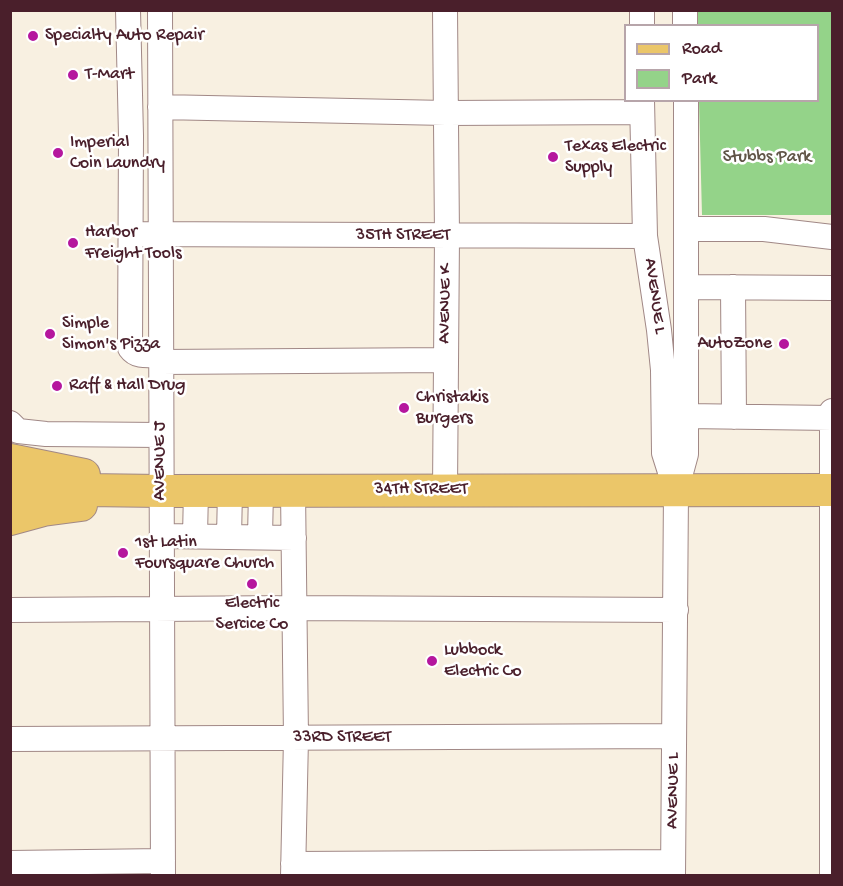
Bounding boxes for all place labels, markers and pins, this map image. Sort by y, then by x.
place label: Specialty Auto Repair [45,25,204,47]
marker: Specialty Auto Repair [26,29,40,43]
place label: T-Mart [85,64,134,86]
marker: T-Mart [66,68,80,82]
place label: Imperial Coin Laundry [70,132,165,174]
place label: Texas Electric Supply [565,136,666,178]
marker: Imperial Coin Laundry [51,146,65,160]
marker: Texas Electric Supply [546,150,560,164]
place label: Harbor Freight Tools [85,222,182,264]
marker: Harbor Freight Tools [66,236,80,250]
place label: Simple Simon's Pizza [62,313,160,356]
marker: Simple Simon's Pizza [43,327,57,341]
place label: AutoZone [697,333,772,355]
marker: AutoZone [777,337,791,351]
place label: Raff & Hall Drug [69,375,186,397]
marker: Raff & Hall Drug [50,379,64,393]
place label: Christakis Burgers [416,387,488,430]
marker: Christakis Burgers [397,401,411,415]
place label: 1st Latin Foursquare Church [135,532,274,574]
marker: 1st Latin Foursquare Church [116,546,130,560]
marker: Electric Sercice Co [245,577,259,591]
place label: Electric Sercice Co [216,593,288,636]
place label: Lubbock Electric Co [444,640,522,682]
marker: Lubbock Electric Co [425,654,439,668]

